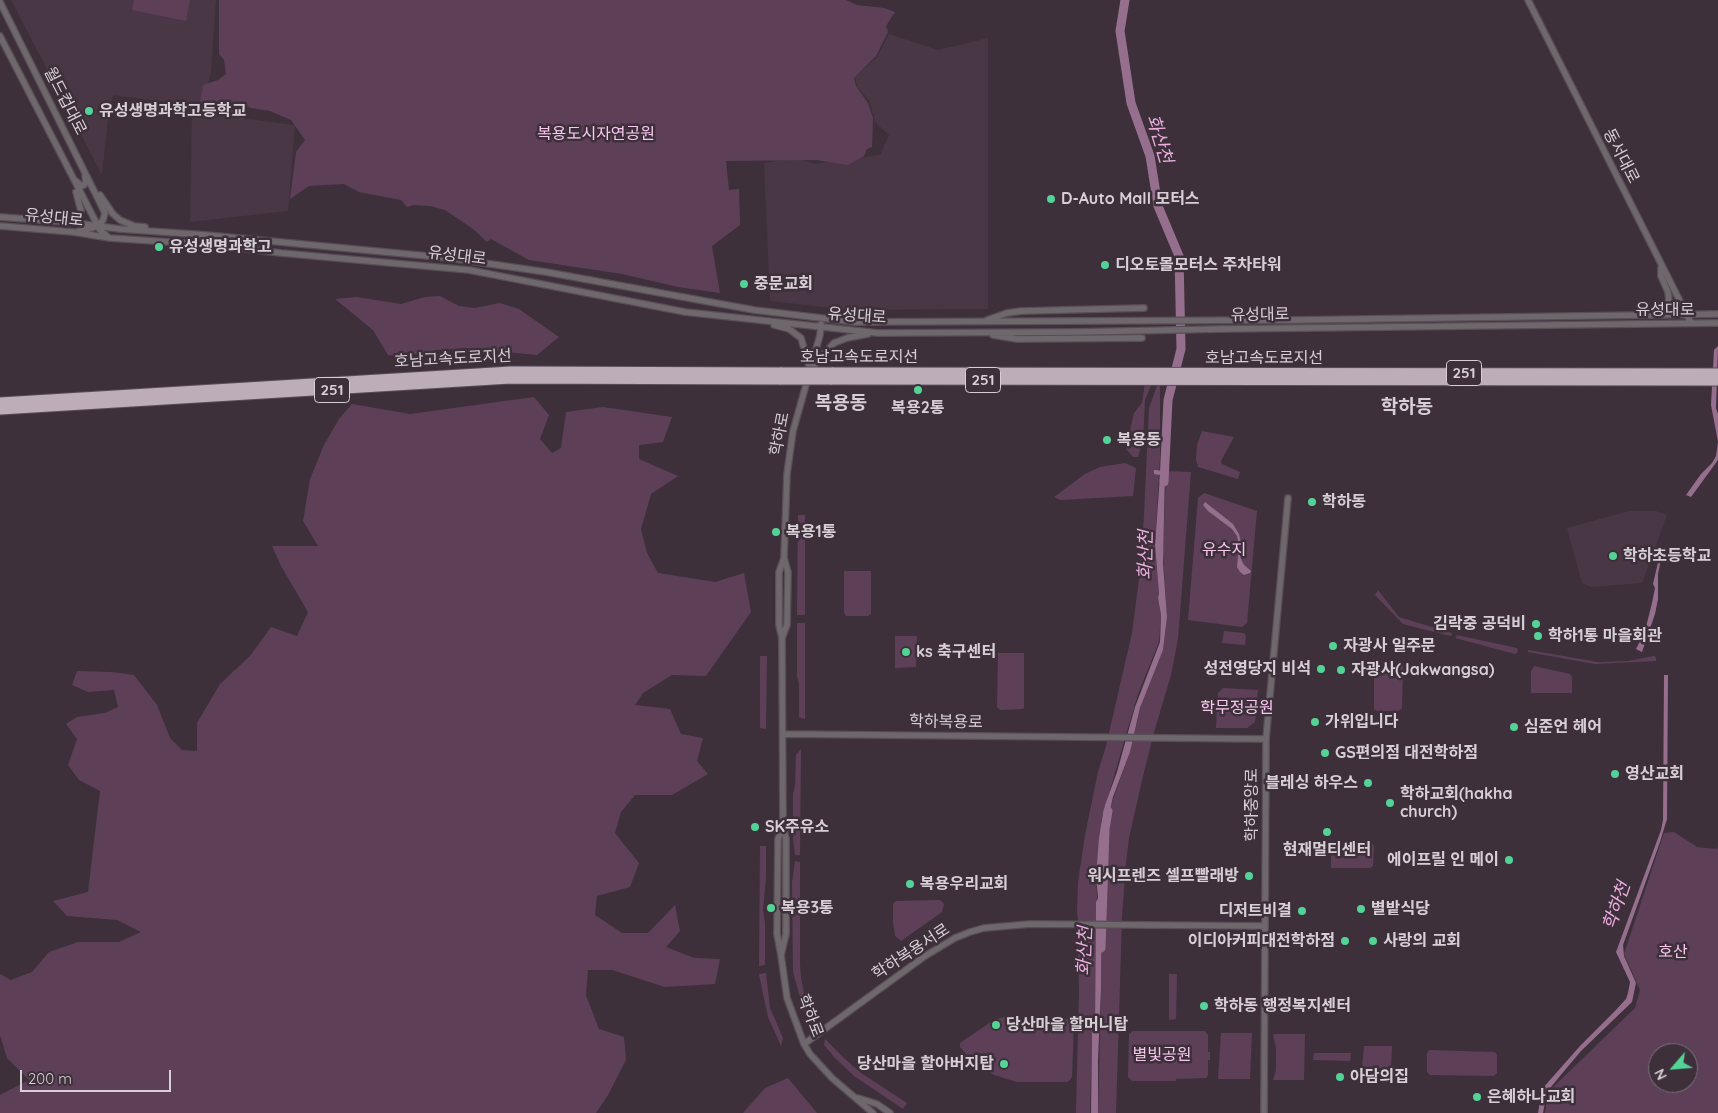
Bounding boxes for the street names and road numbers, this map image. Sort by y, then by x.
street label: 월드컵대로 [40,64,90,138]
street label: 동서대로 [1599,125,1643,187]
street label: 유성대로 [24,205,84,231]
street label: 유성대로 [427,243,487,269]
street label: 유성대로 [1636,300,1694,320]
street label: 유성대로 [827,304,887,328]
street label: 유성대로 [1230,305,1290,325]
street label: 호남고속도로지선 [394,346,512,372]
street label: 호남고속도로지선 [800,347,918,367]
street label: 호남고속도로지선 [1205,348,1323,368]
road number: 251 [1446,360,1482,386]
road number: 251 [966,368,1000,392]
road number: 251 [314,378,350,402]
street label: 학하로 [766,410,794,458]
street label: 학하복용로 [909,712,983,732]
street label: 학하중앙로 [1242,768,1262,842]
street label: 학하복용서로 [869,920,953,984]
street label: 학하로 [793,992,827,1040]

